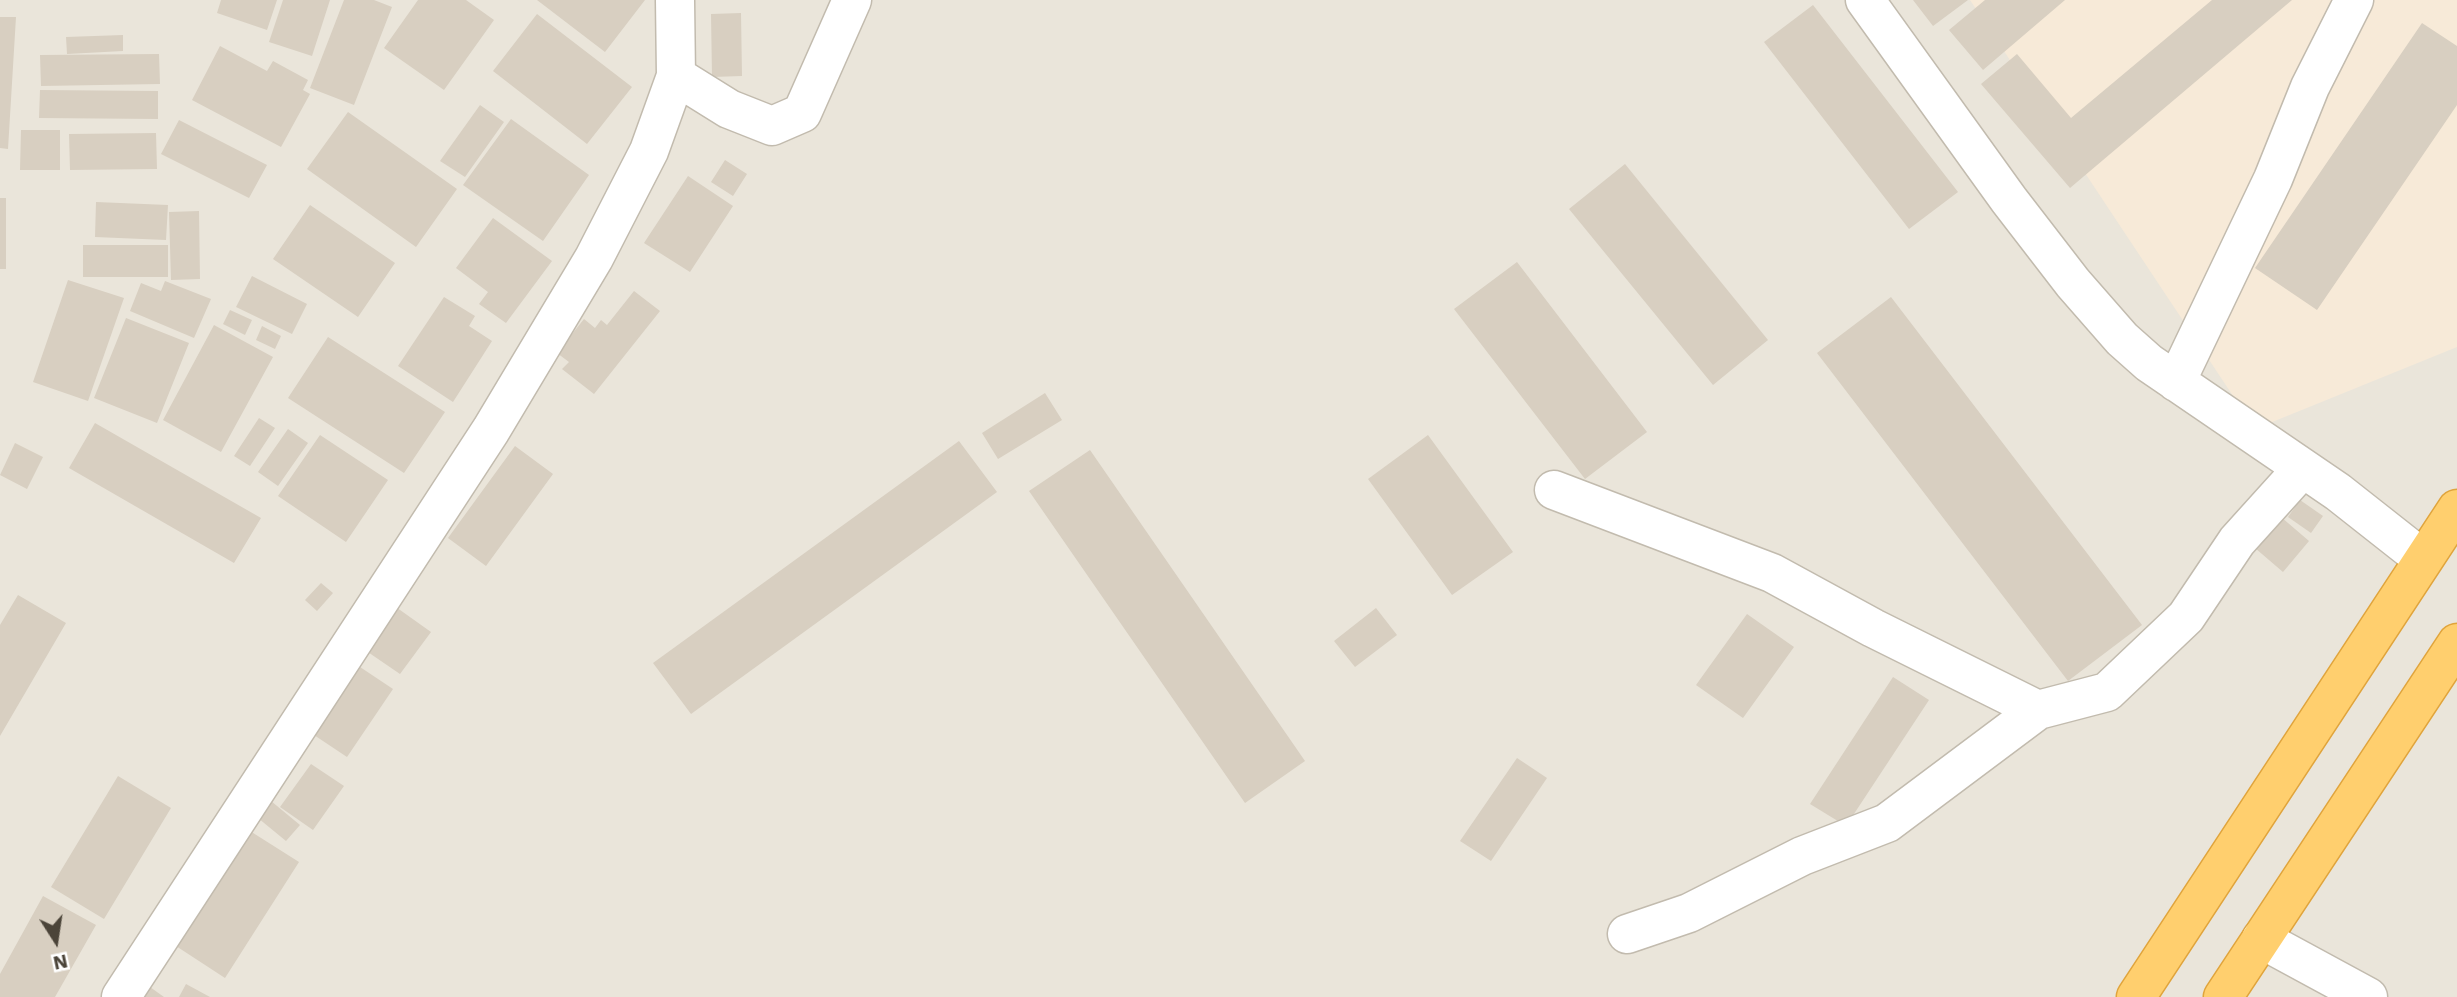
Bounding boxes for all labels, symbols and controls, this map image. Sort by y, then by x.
north arrow [21,906,91,976]
text: N [51,949,70,975]

